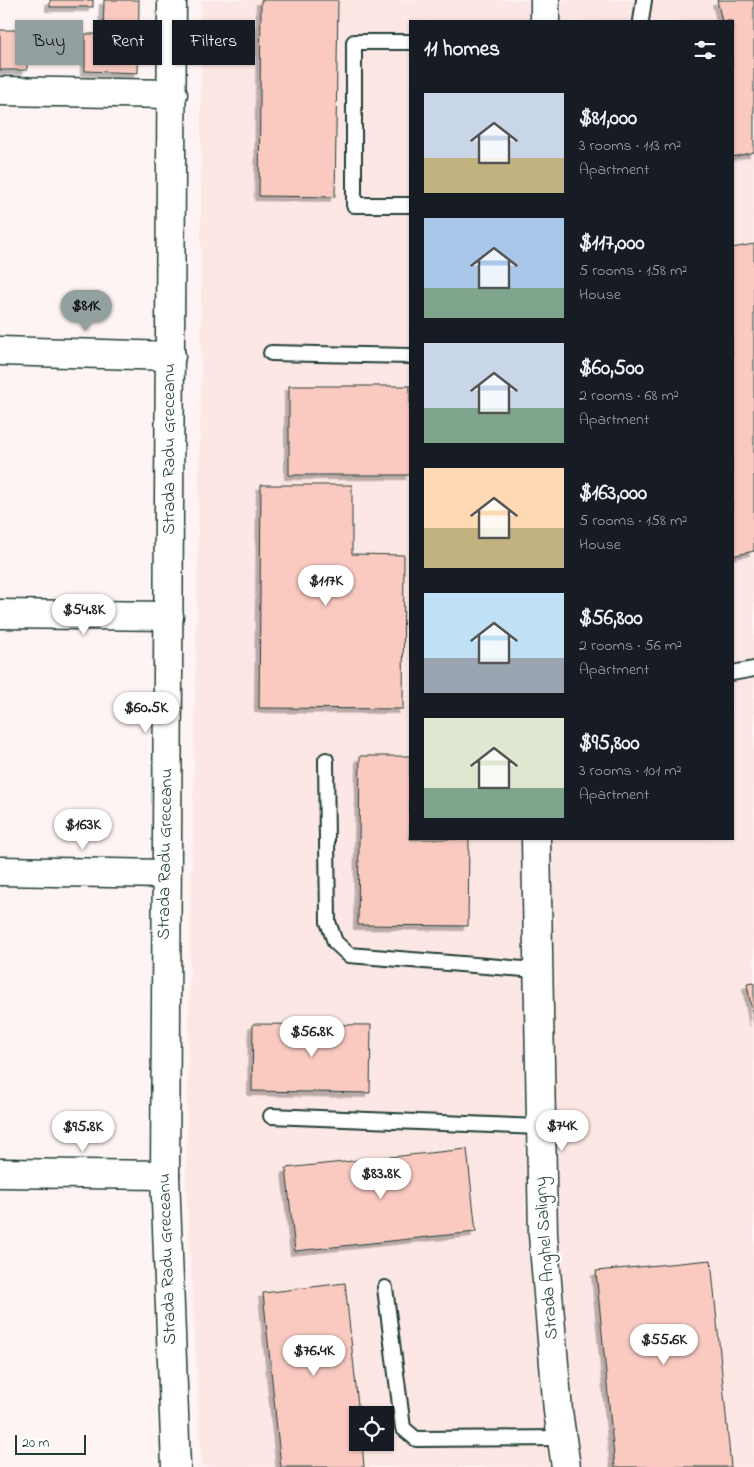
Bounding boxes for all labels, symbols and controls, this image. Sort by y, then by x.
chip: Buy [15,20,83,65]
chip: Rent [93,20,162,65]
chip: Filters [172,20,255,65]
text: 11 homes [424,35,500,65]
icon: filters [691,36,719,64]
text: $81,000 [579,104,637,134]
icon: home [464,113,524,173]
text: 3 rooms · 113 m² [579,134,681,158]
text: Apartment [579,158,649,182]
text: $117,000 [579,229,645,259]
icon: home [464,238,524,298]
text: 5 rooms · 158 m² [579,259,687,283]
text: House [579,283,621,307]
pin: $81K [56,290,116,332]
text: $81K [72,294,100,318]
text: $60,500 [579,354,644,384]
street label: Strada Radu Greceanu [157,363,183,535]
icon: home [464,363,524,423]
text: 2 rooms · 68 m² [579,384,679,408]
text: Apartment [579,408,649,432]
text: $163,000 [579,479,647,509]
icon: home [464,488,524,548]
text: 5 rooms · 158 m² [579,509,687,533]
text: House [579,533,621,557]
pin: $117K [291,564,361,607]
text: $117K [309,569,343,593]
pin: $54.8K [43,594,125,636]
text: $54.8K [63,598,105,622]
text: $56,800 [579,604,643,634]
icon: home [464,613,524,673]
text: 2 rooms · 56 m² [579,634,682,658]
text: Apartment [579,658,649,682]
pin: $60.5K [105,692,187,734]
text: $60.5K [124,696,168,720]
text: $95,800 [579,729,640,759]
icon: home [464,738,524,798]
text: 3 rooms · 101 m² [579,759,681,783]
street label: Strada Radu Greceanu [152,768,180,940]
text: Apartment [579,783,649,807]
pin: $163K [48,808,118,851]
text: $163K [65,813,101,837]
pin: $56.8K [271,1016,353,1058]
text: $56.8K [291,1020,333,1044]
pin: $95.8K [42,1110,124,1153]
pin: $74K [532,1110,592,1152]
text: $74K [547,1114,577,1138]
text: $95.8K [63,1115,103,1139]
pin: $83.8K [340,1158,422,1200]
text: $83.8K [361,1162,401,1186]
street label: Strada Radu Greceanu [152,1173,184,1345]
street label: Strada Anghel Saligny [528,1176,567,1340]
pin: $55.6K [623,1324,705,1366]
text: $55.6K [641,1328,687,1352]
pin: $76.4K [273,1334,355,1377]
text: $76.4K [294,1339,334,1363]
map controls [349,1406,394,1451]
button: locate [349,1406,394,1451]
scale bar [15,1432,86,1455]
text: 20 m [22,1433,49,1454]

